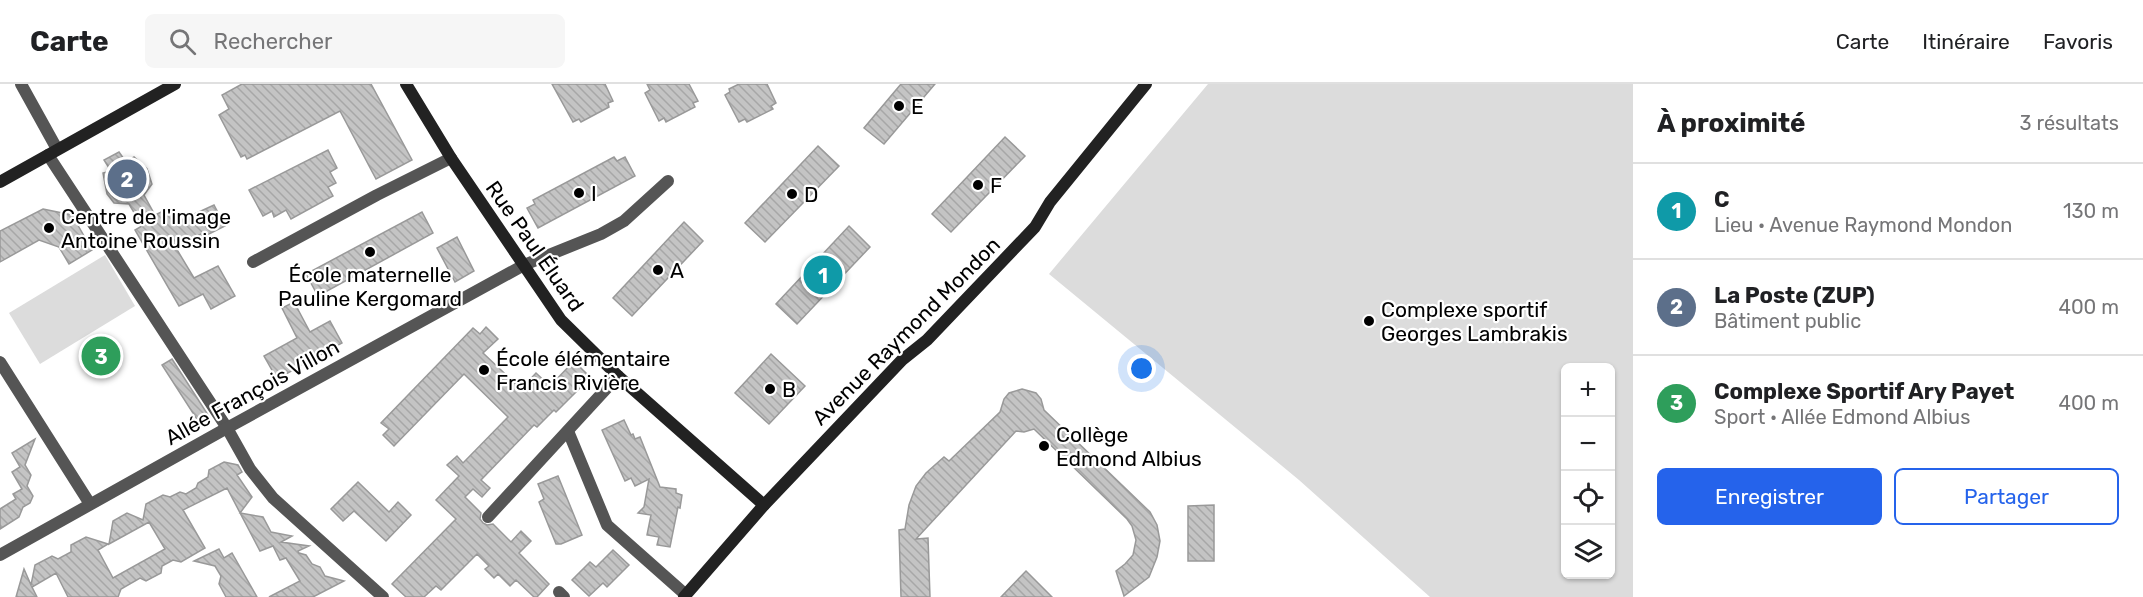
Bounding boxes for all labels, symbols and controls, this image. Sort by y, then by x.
search box [145,14,565,68]
text: Carte [30,25,109,58]
icon: search [166,25,199,58]
text: Rechercher [214,28,332,55]
text: Carte [1836,29,1889,54]
text: Itinéraire [1922,29,2010,54]
text: Favoris [2043,29,2113,54]
place label: E [911,94,924,119]
marker: E [892,99,906,113]
text: À proximité [1657,108,1806,139]
text: 3 résultats [2020,111,2119,135]
pin: 2 [108,156,146,202]
place label: F [990,173,1002,198]
street label: Rue Paul Éluard [481,176,589,316]
marker: F [971,178,985,192]
place label: I [591,181,597,206]
place label: D [804,182,818,207]
marker: I [572,186,586,200]
text: C [1714,186,1729,213]
marker: D [785,187,799,201]
text: 1 [1672,199,1681,223]
text: 130 m [2063,199,2119,223]
place label: Centre de l'image Antoine Roussin [61,204,231,253]
text: Lieu · Avenue Raymond Mondon [1714,213,2012,237]
marker: Centre de l'image Antoine Roussin [42,221,56,235]
street label: Avenue Raymond Mondon [807,232,1005,430]
marker: École maternelle Pauline Kergomard [363,245,377,259]
pin: 1 [804,252,842,297]
place label: A [670,258,684,283]
place label: École maternelle Pauline Kergomard [278,262,462,311]
marker: A [651,263,665,277]
text: La Poste (ZUP) [1714,282,1875,309]
text: 2 [1670,295,1683,319]
text: 400 m [2059,295,2119,319]
place label: Complexe sportif Georges Lambrakis [1381,297,1568,346]
text: Bâtiment public [1714,309,1861,333]
marker: Complexe sportif Georges Lambrakis [1362,314,1376,328]
pin: 3 [82,334,120,378]
street label: Allée François Villon [161,334,343,450]
place label: École élémentaire Francis Rivière [496,346,670,395]
your location [1127,354,1156,383]
marker: École élémentaire Francis Rivière [477,363,491,377]
map controls [1561,363,1615,579]
button: + [1561,363,1615,417]
place label: B [782,377,796,402]
text: Complexe Sportif Ary Payet [1714,378,2014,405]
marker: B [763,382,777,396]
text: 3 [1670,391,1683,415]
text: 400 m [2059,391,2119,415]
text: Sport · Allée Edmond Albius [1714,405,1970,429]
button: − [1561,417,1615,471]
place label: Collège Edmond Albius [1056,422,1202,471]
marker: Collège Edmond Albius [1037,439,1051,453]
button: Enregistrer [1657,468,1882,525]
button: Partager [1894,468,2119,525]
button: locate [1561,471,1615,525]
button: layers [1561,525,1615,579]

